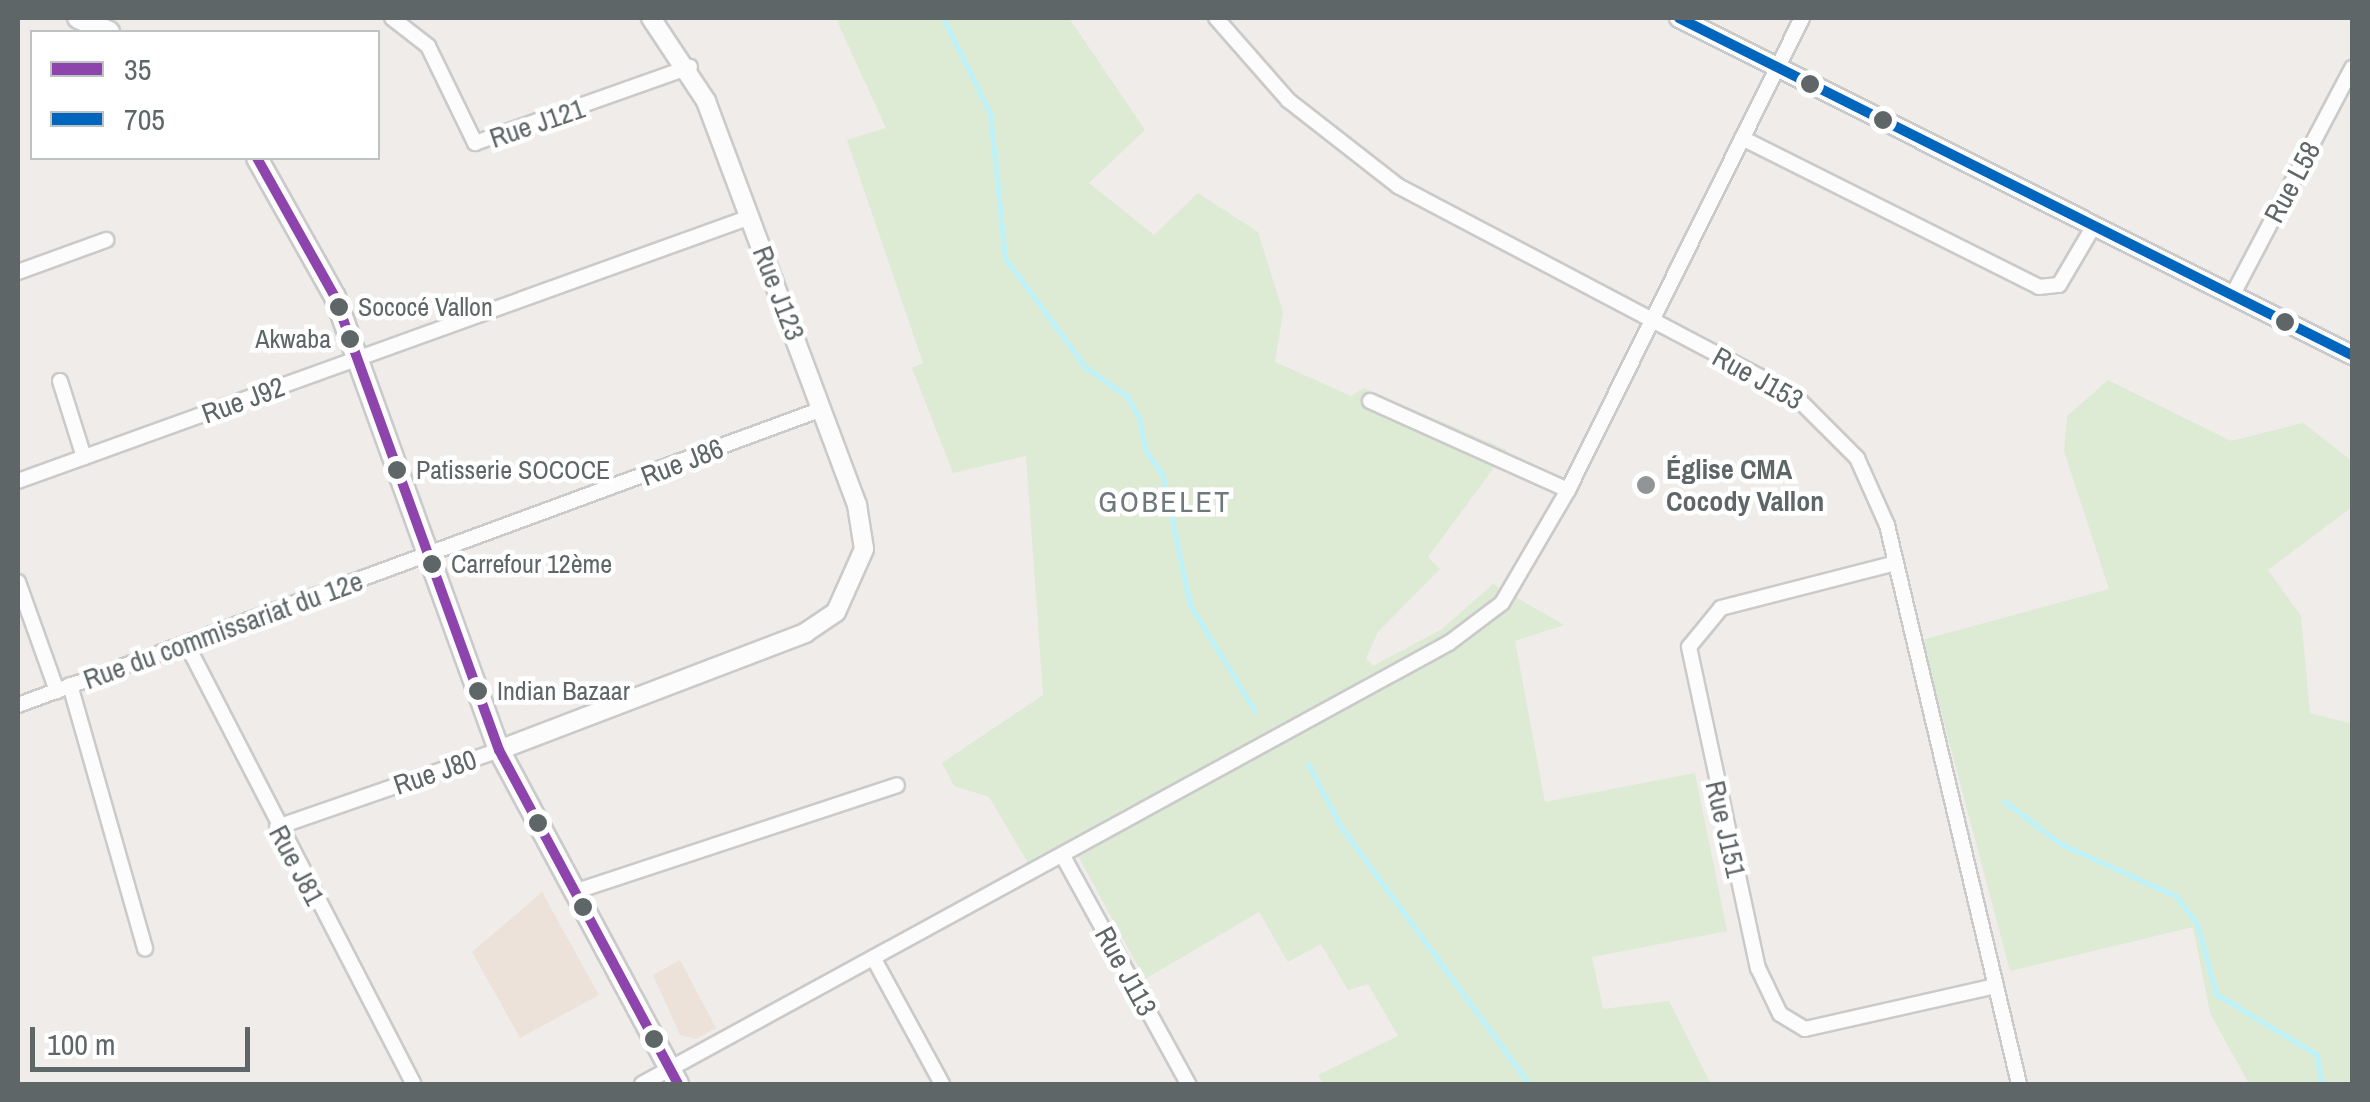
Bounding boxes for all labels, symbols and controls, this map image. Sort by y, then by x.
legend [30,30,380,160]
text: 35 [124,49,151,89]
unlabelled marker [1800,74,1820,94]
street label: Rue J121 [485,91,589,155]
text: 705 [124,99,165,139]
unlabelled marker [1873,110,1893,130]
street label: Rue L58 [2257,136,2327,228]
street label: Rue J123 [746,241,812,345]
place label: Sococé Vallon [358,291,493,323]
marker: Sococé Vallon [329,297,349,317]
unlabelled marker [2275,312,2295,332]
place label: Akwaba [255,323,331,355]
marker: Akwaba [340,329,360,349]
street label: Rue J153 [1707,339,1809,417]
street label: Rue J92 [197,370,289,430]
street label: Rue J86 [636,431,728,493]
place label: Église CMA Cocody Vallon [1666,452,1824,518]
place label: Patisserie SOCOCE [416,454,610,486]
marker: Patisserie SOCOCE [387,460,407,480]
marker: Église CMA Cocody Vallon [1635,474,1657,496]
district label: GOBELET [1098,483,1232,519]
place label: Carrefour 12ème [451,548,612,580]
marker: Carrefour 12ème [422,554,442,574]
street label: Rue du commissariat du 12e [79,564,367,696]
place label: Indian Bazaar [497,675,630,707]
marker: Indian Bazaar [468,681,488,701]
street label: Rue J80 [389,742,481,802]
street label: Rue J151 [1699,777,1753,881]
unlabelled marker [528,813,548,833]
street label: Rue J81 [262,819,332,911]
unlabelled marker [573,897,593,917]
street label: Rue J113 [1088,921,1164,1021]
scale bar [35,1007,255,1069]
text: 100 m [47,1024,115,1064]
unlabelled marker [644,1029,664,1049]

